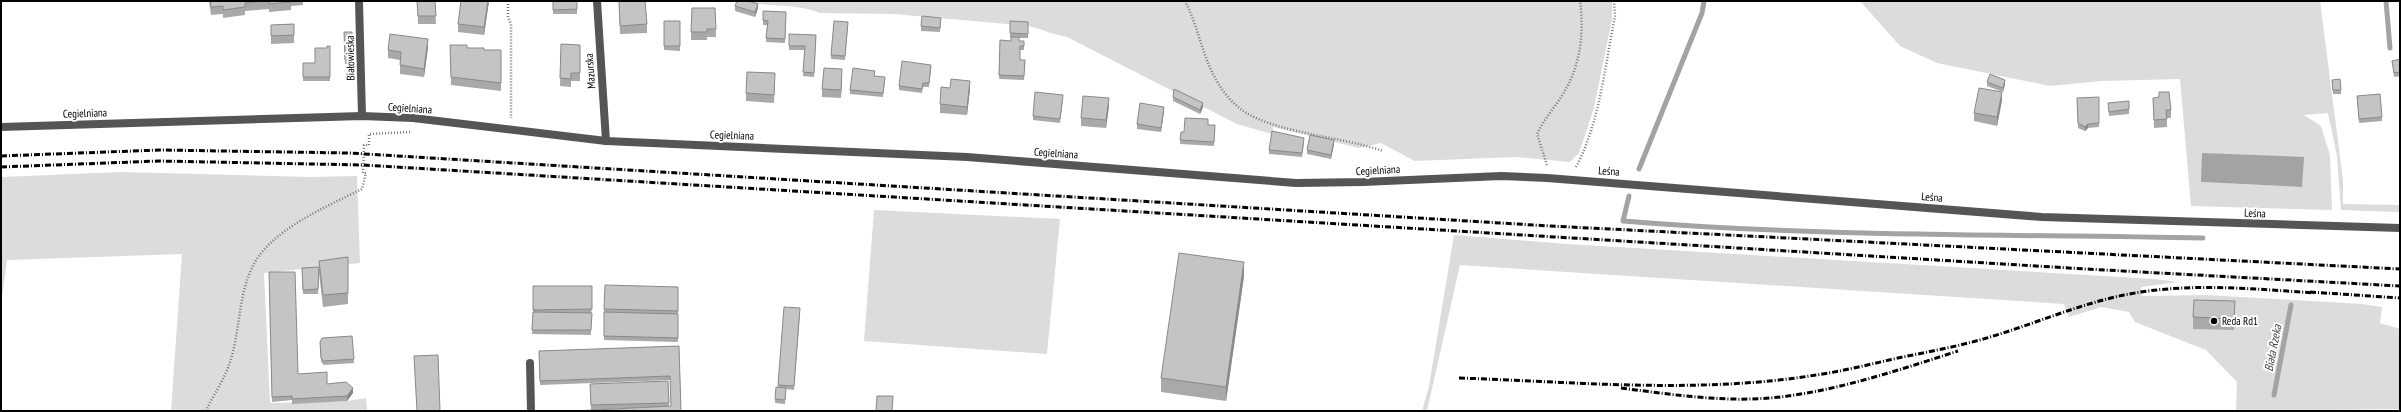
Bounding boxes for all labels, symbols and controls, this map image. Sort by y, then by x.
street label: Białowieska [343,35,357,81]
street label: Mazurska [582,53,598,89]
street label: Cegielniana [387,99,433,117]
street label: Cegielniana [63,105,107,121]
street label: Cegielniana [710,127,754,143]
street label: Cegielniana [1033,144,1079,162]
street label: Cegielniana [1356,162,1400,178]
street label: Leśna [1598,163,1620,179]
street label: Leśna [1921,189,1943,205]
street label: Leśna [2244,206,2266,220]
place label: Reda Rd1 [2222,314,2258,328]
marker: Reda Rd1 [2209,316,2219,326]
water label: Biała Rzeka [2261,322,2285,373]

